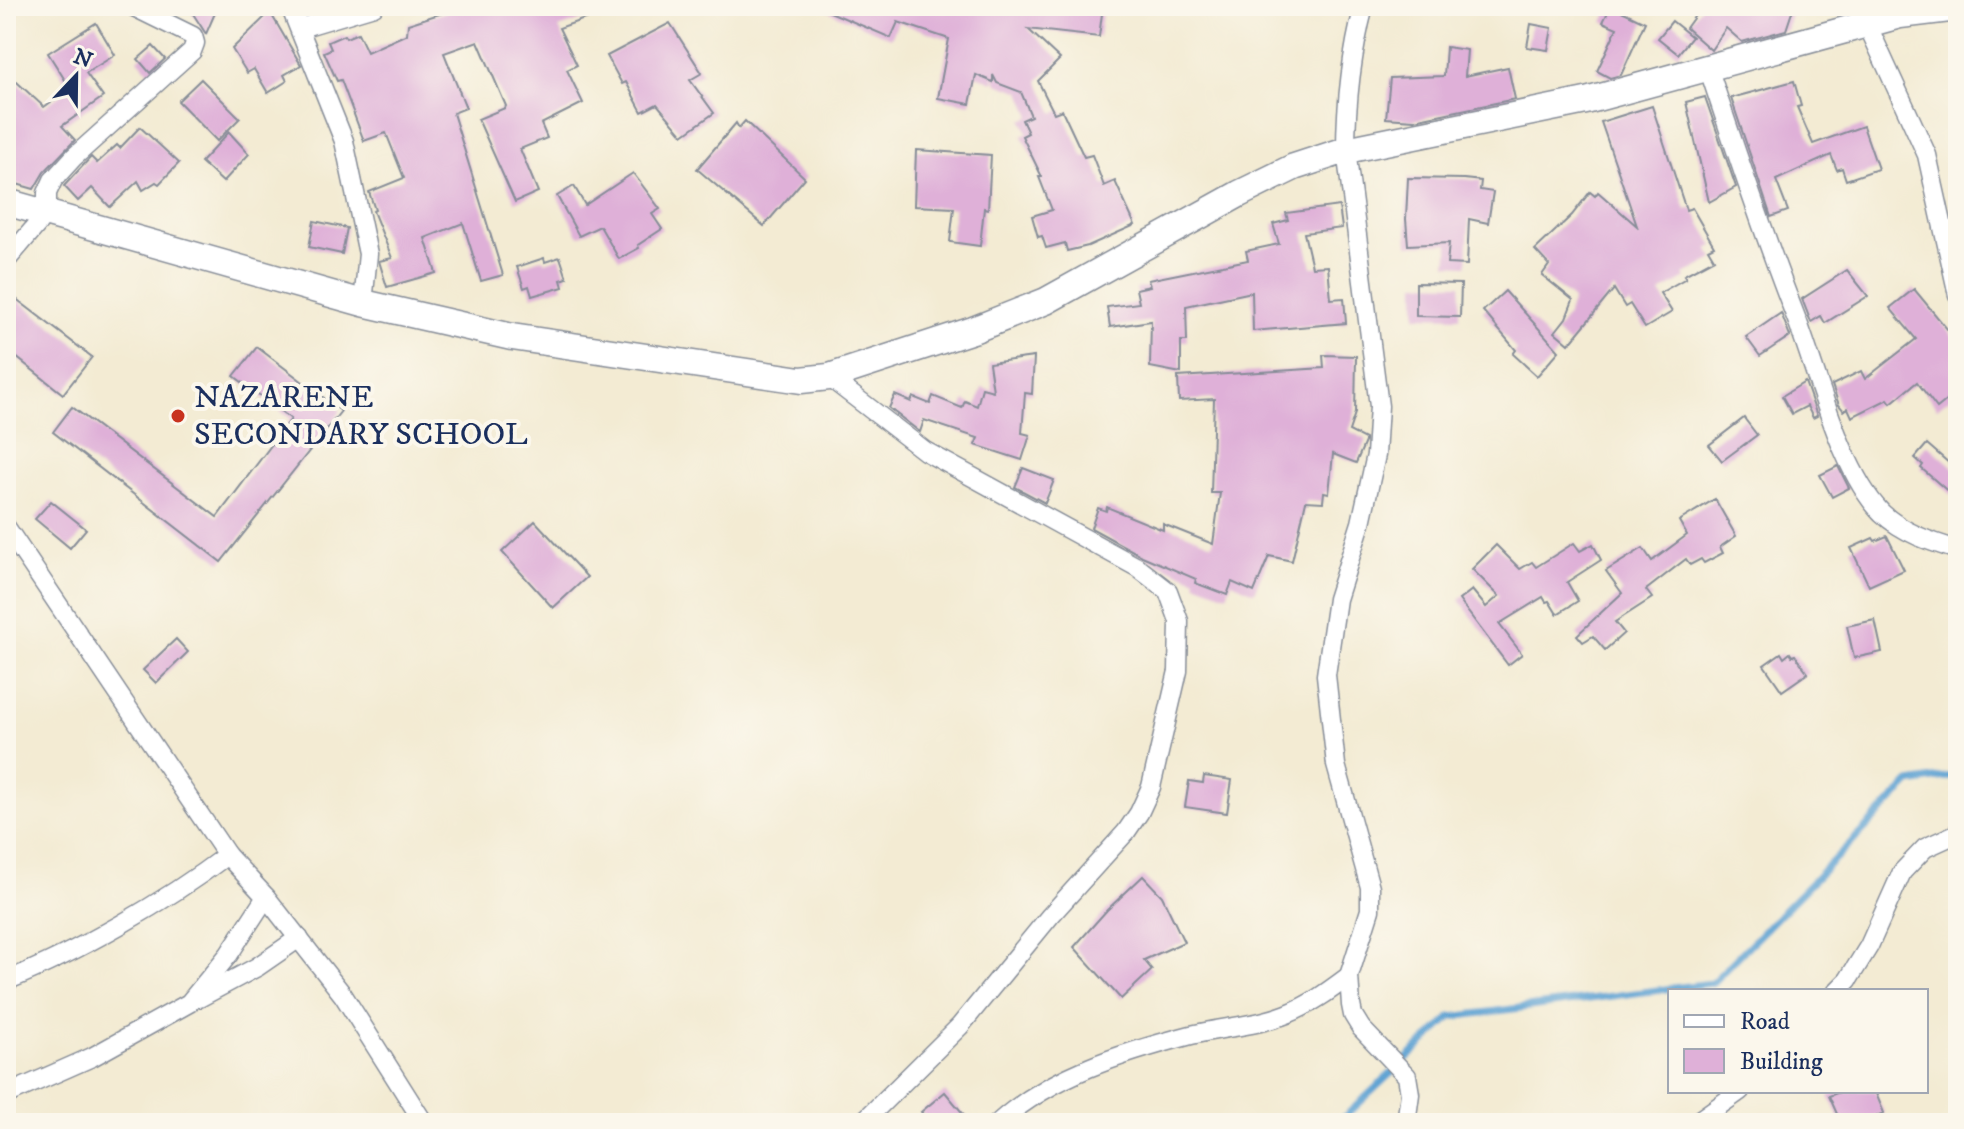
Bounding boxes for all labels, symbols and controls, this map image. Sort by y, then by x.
north arrow [36,36,116,116]
text: N [69,43,96,75]
place label: NAZARENE SECONDARY SCHOOL [194,378,528,455]
marker: NAZARENE SECONDARY SCHOOL [169,407,187,425]
legend [1668,989,1928,1093]
text: Road [1740,1007,1790,1037]
text: Building [1740,1047,1823,1077]

